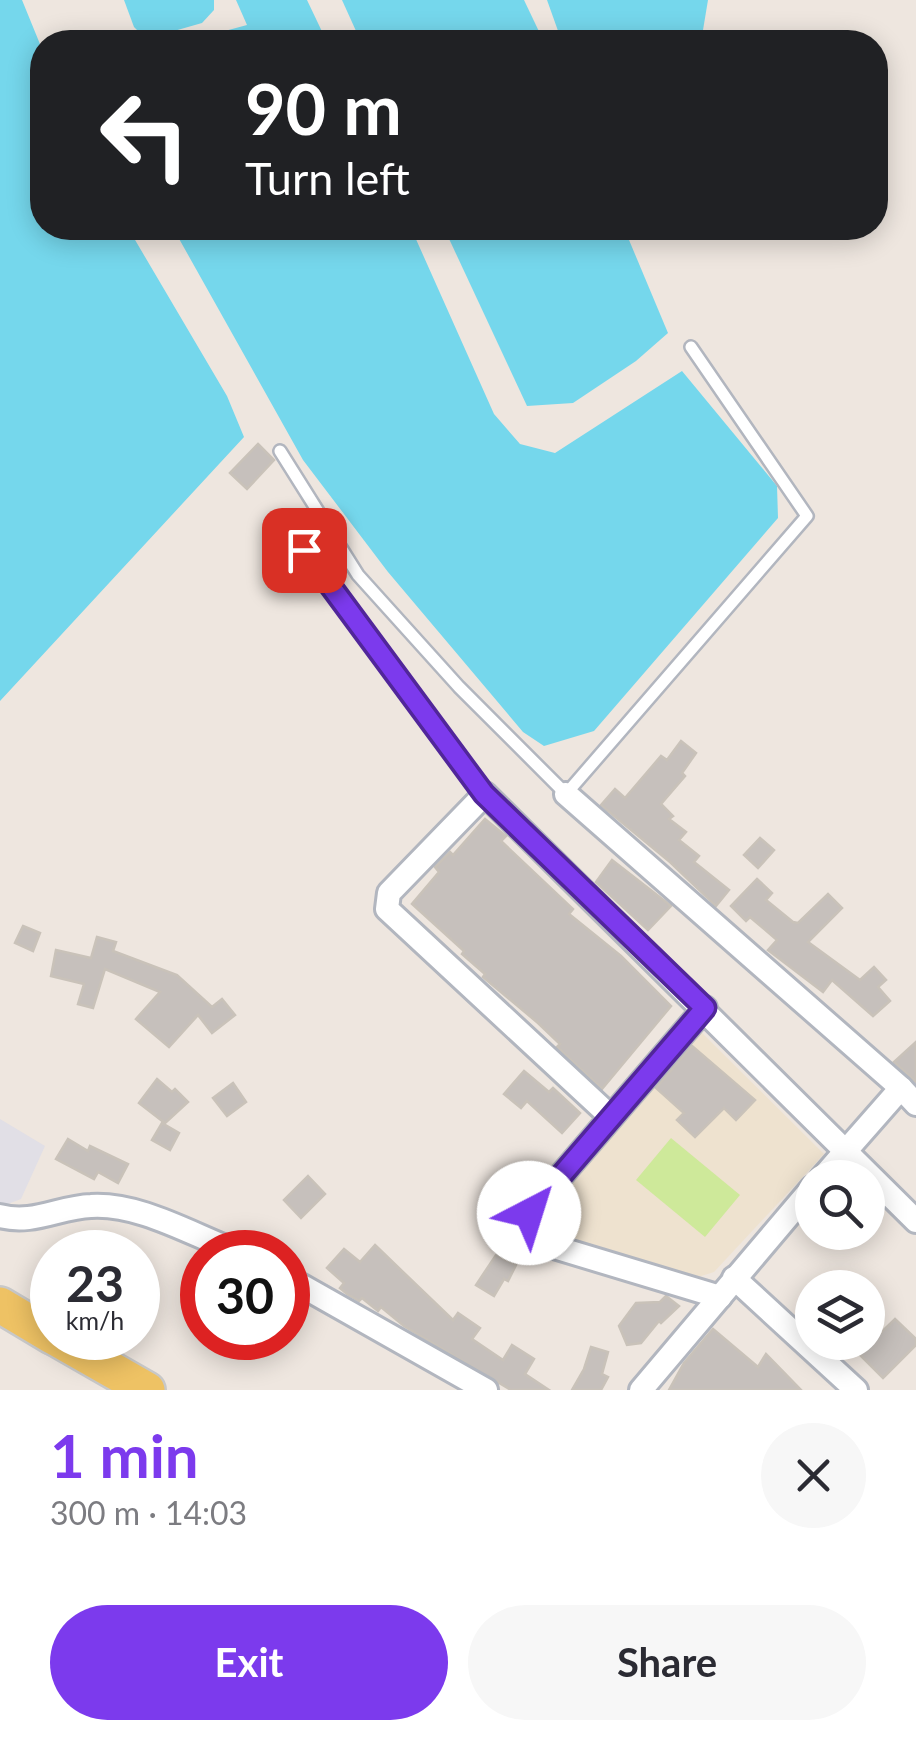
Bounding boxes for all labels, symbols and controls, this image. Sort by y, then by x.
text: 90 m [245,66,402,150]
icon: left [80,70,210,200]
text: Turn left [245,151,410,205]
pin [262,508,347,593]
icon: arrive [277,523,332,578]
map controls [795,1160,885,1360]
button: search [795,1160,885,1250]
position arrow [477,1161,581,1265]
speed limit sign: 30 [180,1230,310,1360]
text: 23 [66,1253,124,1313]
button: layers [795,1270,885,1360]
text: km/h [66,1305,124,1335]
text: 1 min [50,1419,199,1491]
button: close [761,1423,866,1528]
text: 300 m · 14:03 [50,1493,247,1532]
button: Exit [50,1605,448,1720]
button: Share [468,1605,866,1720]

